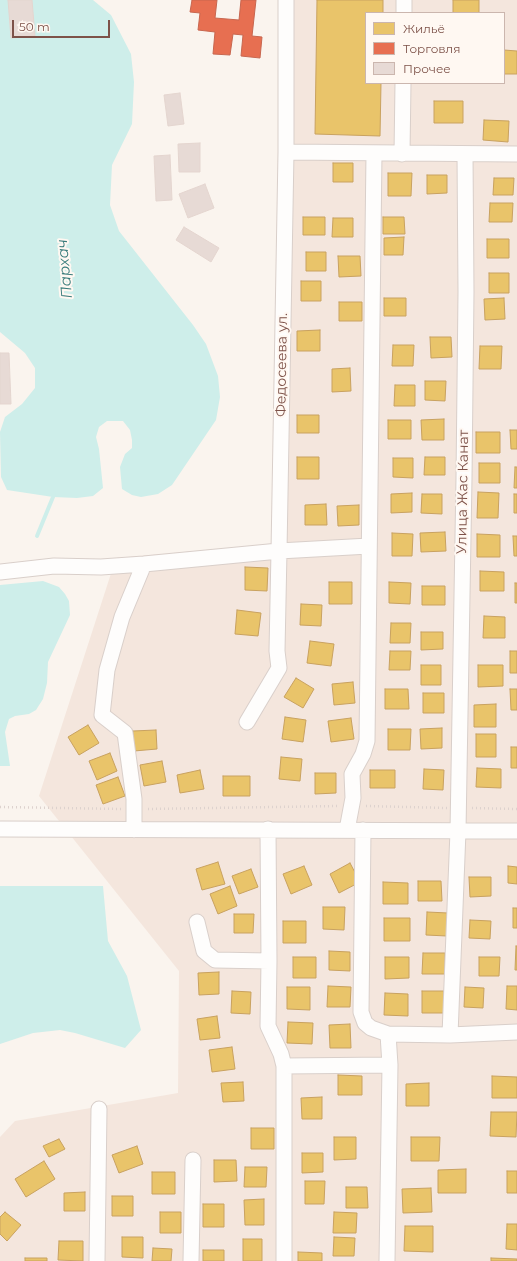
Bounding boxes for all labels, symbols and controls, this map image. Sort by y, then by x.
scale bar [14,12,112,38]
legend [365,12,505,84]
text: 50 m [19,19,50,34]
text: Жильё [403,21,445,36]
text: Торговля [403,41,460,56]
text: Прочее [403,61,451,76]
water label: Пархач [53,238,77,300]
street label: Федосеева ул. [273,313,291,417]
street label: Улица Жас Канат [454,430,472,554]

